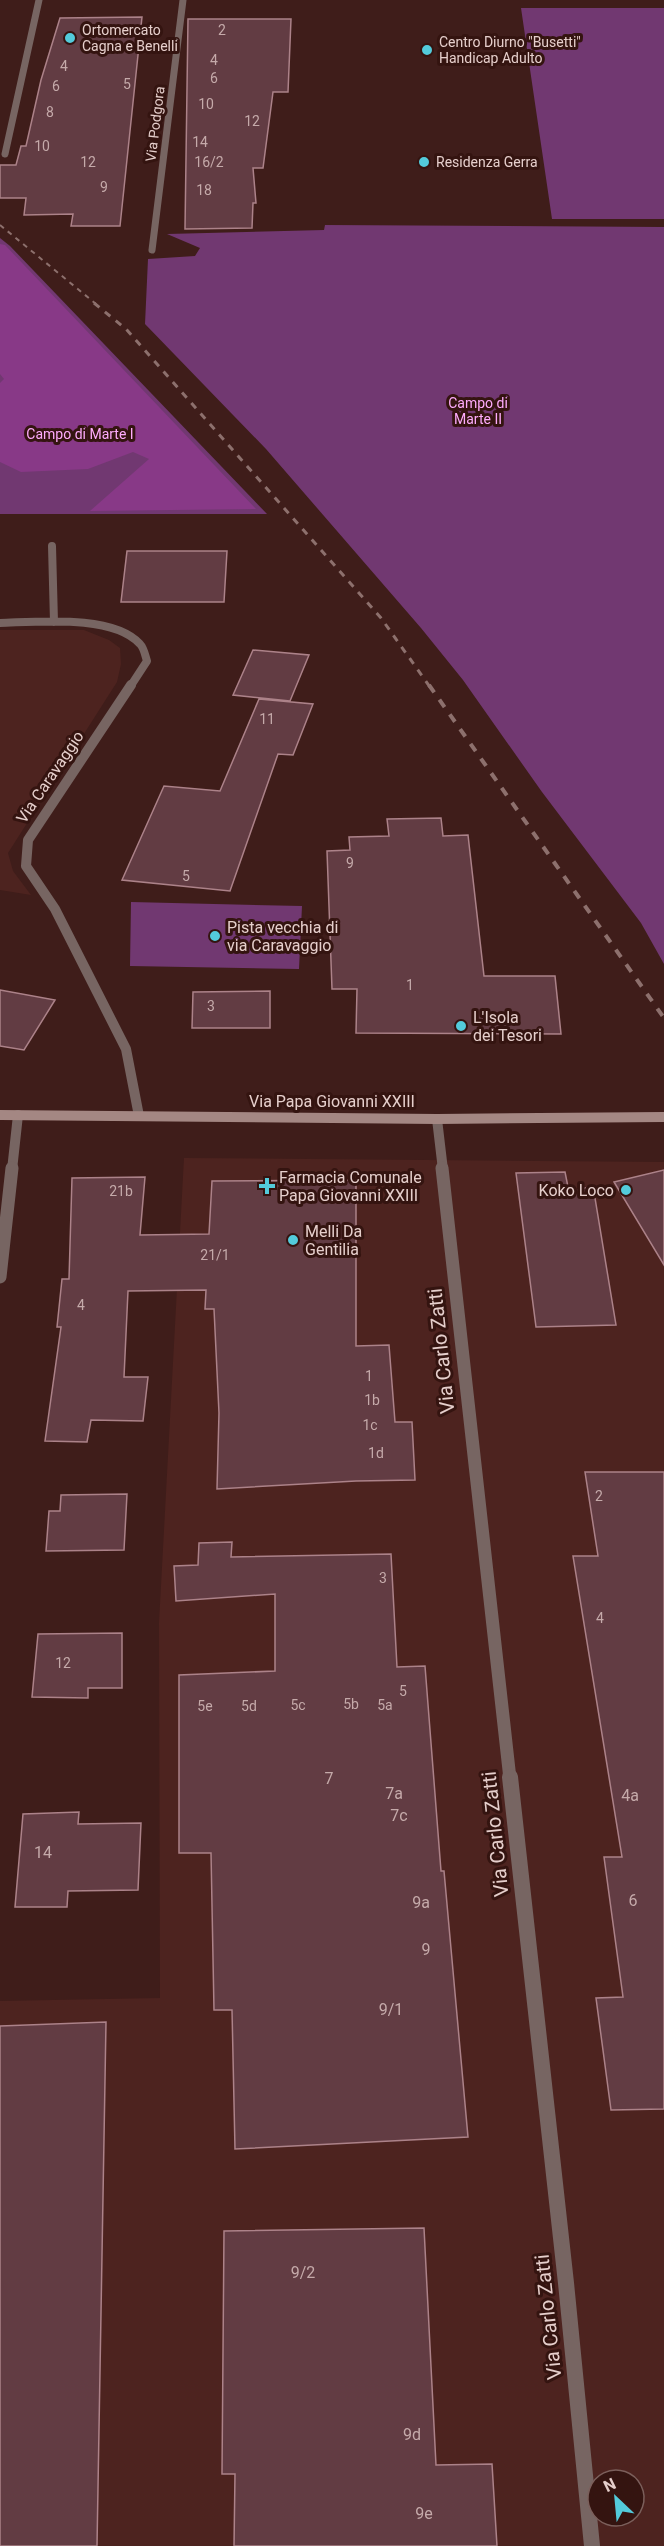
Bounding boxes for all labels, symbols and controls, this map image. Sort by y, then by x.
place label: Ortomercato Cagna e Benelli [82,22,178,54]
house number: 2 [218,22,226,38]
marker: Ortomercato Cagna e Benelli [63,31,77,45]
place label: Centro Diurno "Busetti" Handicap Adulto [439,34,581,66]
marker: Centro Diurno "Busetti" Handicap Adulto [420,43,434,57]
house number: 4 [210,52,218,68]
house number: 4 [60,58,68,74]
house number: 6 [210,70,218,86]
house number: 5 [123,76,131,92]
house number: 6 [52,78,60,94]
street label: Via Podgora [142,85,168,163]
house number: 10 [198,96,214,112]
house number: 8 [46,104,54,120]
house number: 12 [244,113,260,129]
house number: 14 [192,134,208,150]
house number: 10 [34,138,50,154]
house number: 12 [80,154,96,170]
house number: 16/2 [194,154,224,170]
place label: Residenza Gerra [436,154,538,170]
marker: Residenza Gerra [417,155,431,169]
house number: 9 [100,179,108,195]
house number: 18 [196,182,212,198]
park label: Campo di Marte II [448,395,508,427]
park label: Campo di Marte I [26,426,134,442]
house number: 11 [259,711,275,727]
street label: Via Caravaggio [12,727,88,827]
house number: 9 [346,855,354,871]
house number: 5 [182,868,190,884]
place label: Pista vecchia di via Caravaggio [227,918,338,955]
marker: Pista vecchia di via Caravaggio [208,929,222,943]
house number: 1 [406,977,414,993]
house number: 3 [207,998,215,1014]
place label: L'Isola dei Tesori [473,1008,542,1045]
marker: L'Isola dei Tesori [454,1019,468,1033]
street label: Via Papa Giovanni XXIII [249,1092,415,1111]
place label: Farmacia Comunale Papa Giovanni XXIII [279,1168,422,1205]
marker: Farmacia Comunale Papa Giovanni XXIII [260,1179,274,1193]
place label: Koko Loco [539,1181,614,1200]
house number: 21b [109,1183,133,1199]
marker: Koko Loco [619,1183,633,1197]
place label: Melli Da Gentilia [305,1222,362,1259]
marker: Melli Da Gentilia [286,1233,300,1247]
house number: 21/1 [200,1247,230,1263]
street label: Via Carlo Zatti [422,1287,460,1415]
house number: 4 [77,1297,85,1313]
house number: 1 [365,1368,373,1384]
house number: 1b [364,1392,380,1408]
house number: 1c [362,1417,378,1433]
house number: 1d [368,1445,384,1461]
house number: 2 [595,1488,603,1504]
house number: 3 [379,1570,387,1586]
house number: 4 [596,1610,604,1626]
house number: 12 [55,1655,71,1671]
house number: 5 [399,1683,407,1699]
house number: 5b [343,1696,359,1712]
house number: 5c [290,1697,306,1713]
house number: 5a [377,1697,393,1713]
house number: 5e [197,1698,213,1714]
house number: 5d [241,1698,257,1714]
house number: 7 [325,1769,334,1788]
street label: Via Carlo Zatti [476,1770,514,1898]
house number: 7a [385,1784,403,1803]
house number: 4a [621,1786,639,1805]
house number: 7c [390,1806,408,1825]
house number: 14 [34,1843,52,1862]
house number: 6 [629,1891,638,1910]
house number: 9a [412,1893,430,1912]
house number: 9 [422,1940,431,1959]
house number: 9/1 [379,2000,403,2019]
street label: Via Carlo Zatti [529,2253,567,2381]
house number: 9/2 [291,2263,315,2282]
house number: 9d [403,2425,421,2444]
north arrow [586,2468,646,2528]
text: N [600,2474,619,2496]
house number: 9e [415,2504,433,2523]

